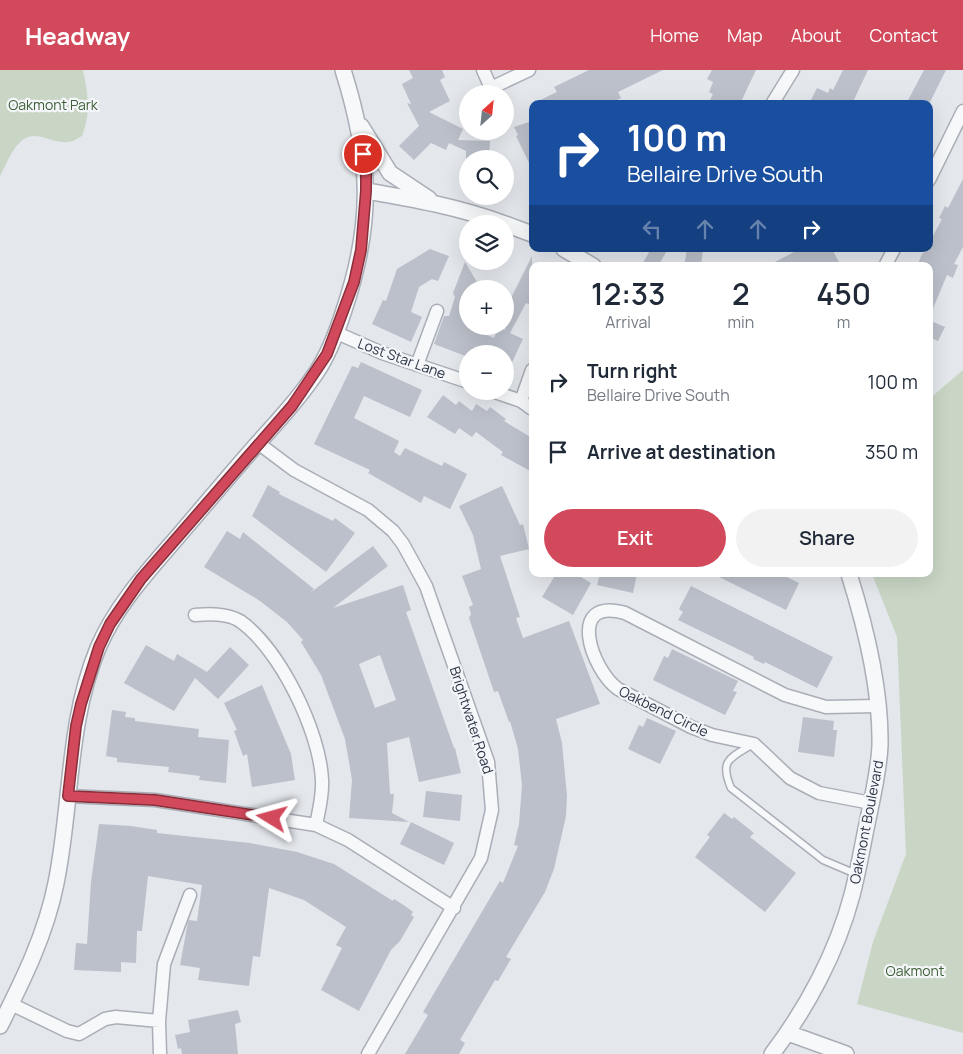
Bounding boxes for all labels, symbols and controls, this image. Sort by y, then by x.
text: Headway [25,19,130,52]
text: Home [650,23,699,47]
text: Map [727,23,763,47]
text: About [791,23,841,47]
text: Contact [869,23,938,47]
north arrow [459,85,514,140]
map controls [459,85,514,400]
park label: Oakmont Park [8,95,99,114]
text: 100 m [627,114,727,162]
icon: right [544,120,609,185]
pin [342,133,384,175]
icon: arrive [349,140,377,168]
button: search [459,150,514,205]
text: Bellaire Drive South [627,159,823,189]
button: layers [459,215,514,270]
icon: left [638,215,666,243]
icon: ahead [691,215,719,243]
icon: ahead [744,215,772,243]
icon: right [797,215,825,243]
text: 12:33 [591,273,665,314]
text: 2 [732,273,750,314]
text: 450 [816,273,871,314]
button: + [459,280,514,335]
text: Arrival [605,311,651,333]
text: min [727,311,754,333]
text: m [837,311,850,333]
street label: Lost Star Lane [355,333,449,383]
button: − [459,345,514,400]
text: Turn right [587,358,677,384]
icon: right [544,368,572,396]
text: 100 m [867,369,918,395]
text: Bellaire Drive South [587,384,730,406]
icon: arrive [544,438,572,466]
text: Arrive at destination [587,439,776,465]
text: 350 m [865,439,918,465]
button: Exit [544,509,726,567]
button: Share [736,509,918,567]
street label: Brightwater Road [446,664,498,776]
street label: Oakbend Circle [616,681,712,741]
street label: Oakmont Boulevard [845,758,887,886]
position arrow [245,791,297,843]
park label: Oakmont [886,961,945,980]

